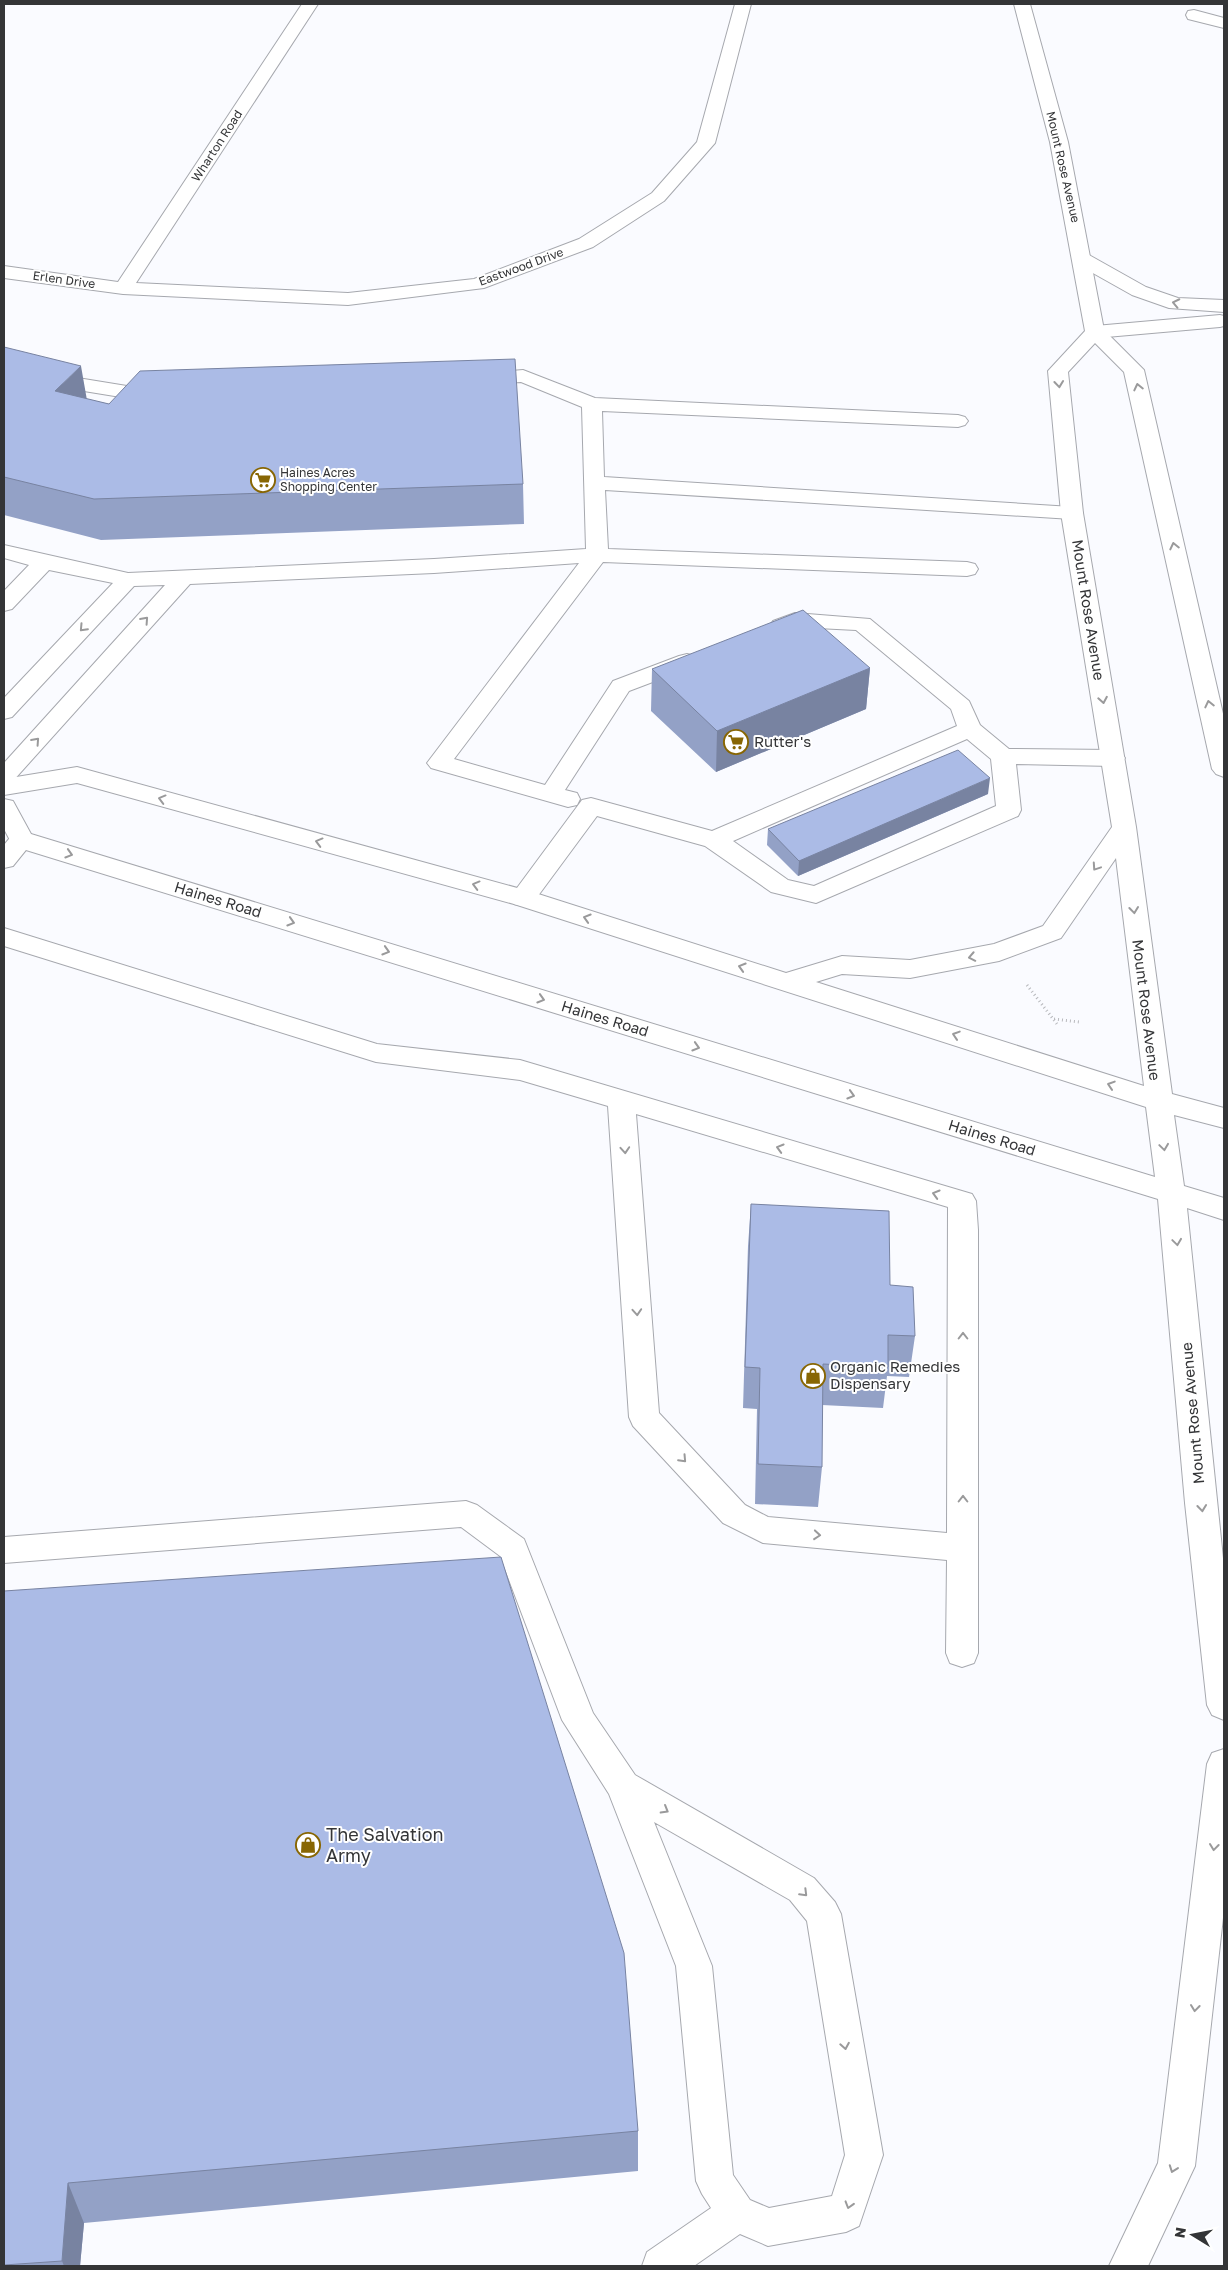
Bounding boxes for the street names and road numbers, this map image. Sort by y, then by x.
street label: Wharton Road [188,107,245,184]
street label: Mount Rose Avenue [1043,110,1084,224]
street label: Eastwood Drive [476,244,565,289]
street label: Erlen Drive [32,268,96,291]
street label: Mount Rose Avenue [1069,538,1109,682]
street label: Haines Road [172,877,264,921]
street label: Mount Rose Avenue [1129,938,1165,1082]
street label: Haines Road [559,996,651,1040]
street label: Haines Road [946,1115,1038,1159]
street label: Mount Rose Avenue [1177,1341,1207,1485]

